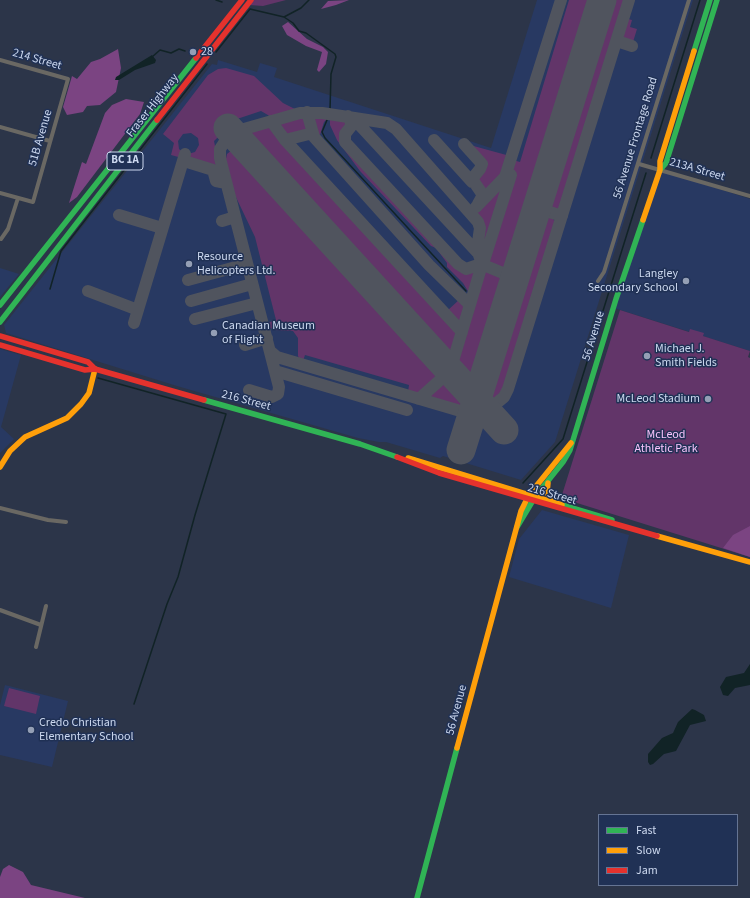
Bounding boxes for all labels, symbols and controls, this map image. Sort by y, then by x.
place label: 28 [201,45,213,59]
street label: 214 Street [11,46,63,74]
marker: 28 [188,47,198,57]
street label: Fraser Highway [124,71,182,141]
street label: 56 Avenue Frontage Road [611,75,661,201]
street label: 51B Avenue [26,108,56,168]
road number: BC 1A [107,152,143,170]
street label: 213A Street [668,155,726,185]
place label: Resource Helicopters Ltd. [197,250,275,278]
marker: Resource Helicopters Ltd. [184,259,194,269]
place label: Langley Secondary School [588,267,678,295]
marker: Langley Secondary School [681,276,691,286]
street label: 56 Avenue [580,309,608,363]
place label: Canadian Museum of Flight [222,319,315,347]
marker: Canadian Museum of Flight [209,328,219,338]
place label: Michael J. Smith Fields [655,342,717,370]
marker: Michael J. Smith Fields [642,351,652,361]
street label: 216 Street [220,388,272,414]
place label: McLeod Stadium [617,392,700,406]
marker: McLeod Stadium [703,394,713,404]
park label: McLeod Athletic Park [634,428,698,456]
street label: 216 Street [526,481,578,509]
street label: 56 Avenue [443,683,471,737]
place label: Credo Christian Elementary School [39,716,134,744]
marker: Credo Christian Elementary School [26,725,36,735]
legend [598,814,738,886]
text: Fast [636,822,656,839]
text: Slow [636,842,661,859]
text: Jam [636,862,658,879]

